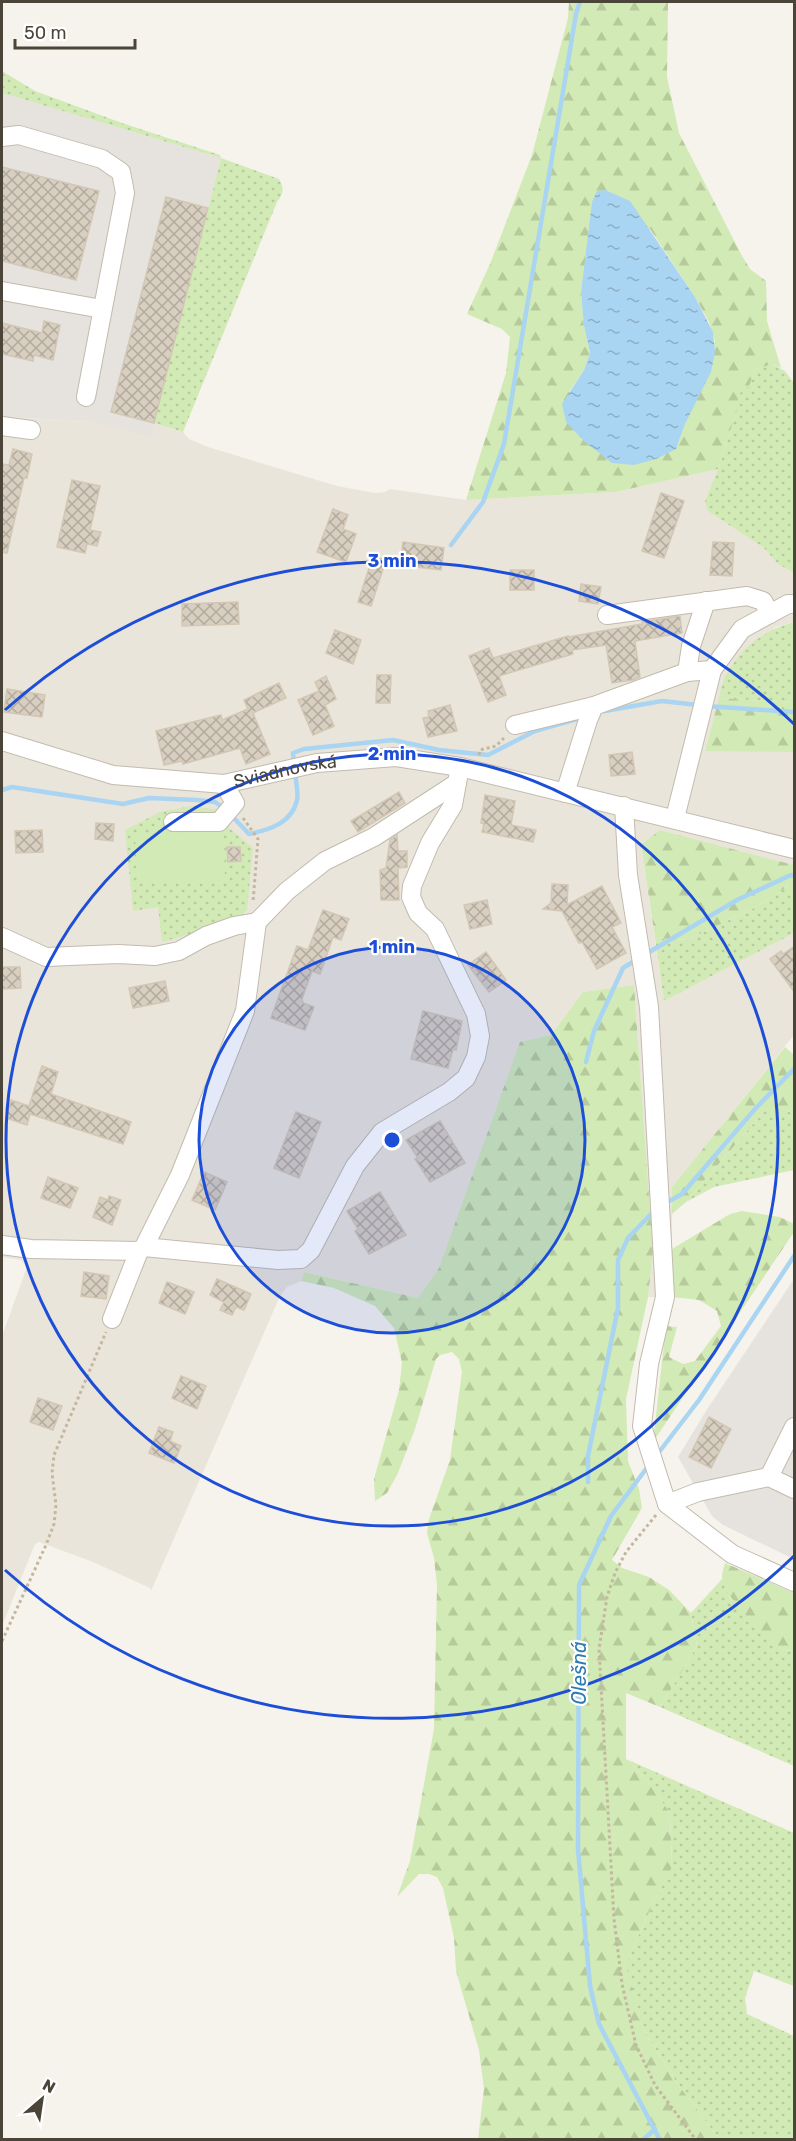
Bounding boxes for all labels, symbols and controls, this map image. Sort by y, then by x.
scale bar [15,12,135,50]
text: 50 m [24,22,67,44]
text: 3 min [368,550,416,572]
text: 2 min [368,743,416,765]
street label: Sviadnovská [231,751,337,793]
text: 1 min [369,936,415,958]
centre of rings [382,1130,402,1150]
water label: Olešná [567,1641,591,1705]
north arrow [12,2069,72,2129]
text: N [39,2075,59,2097]

